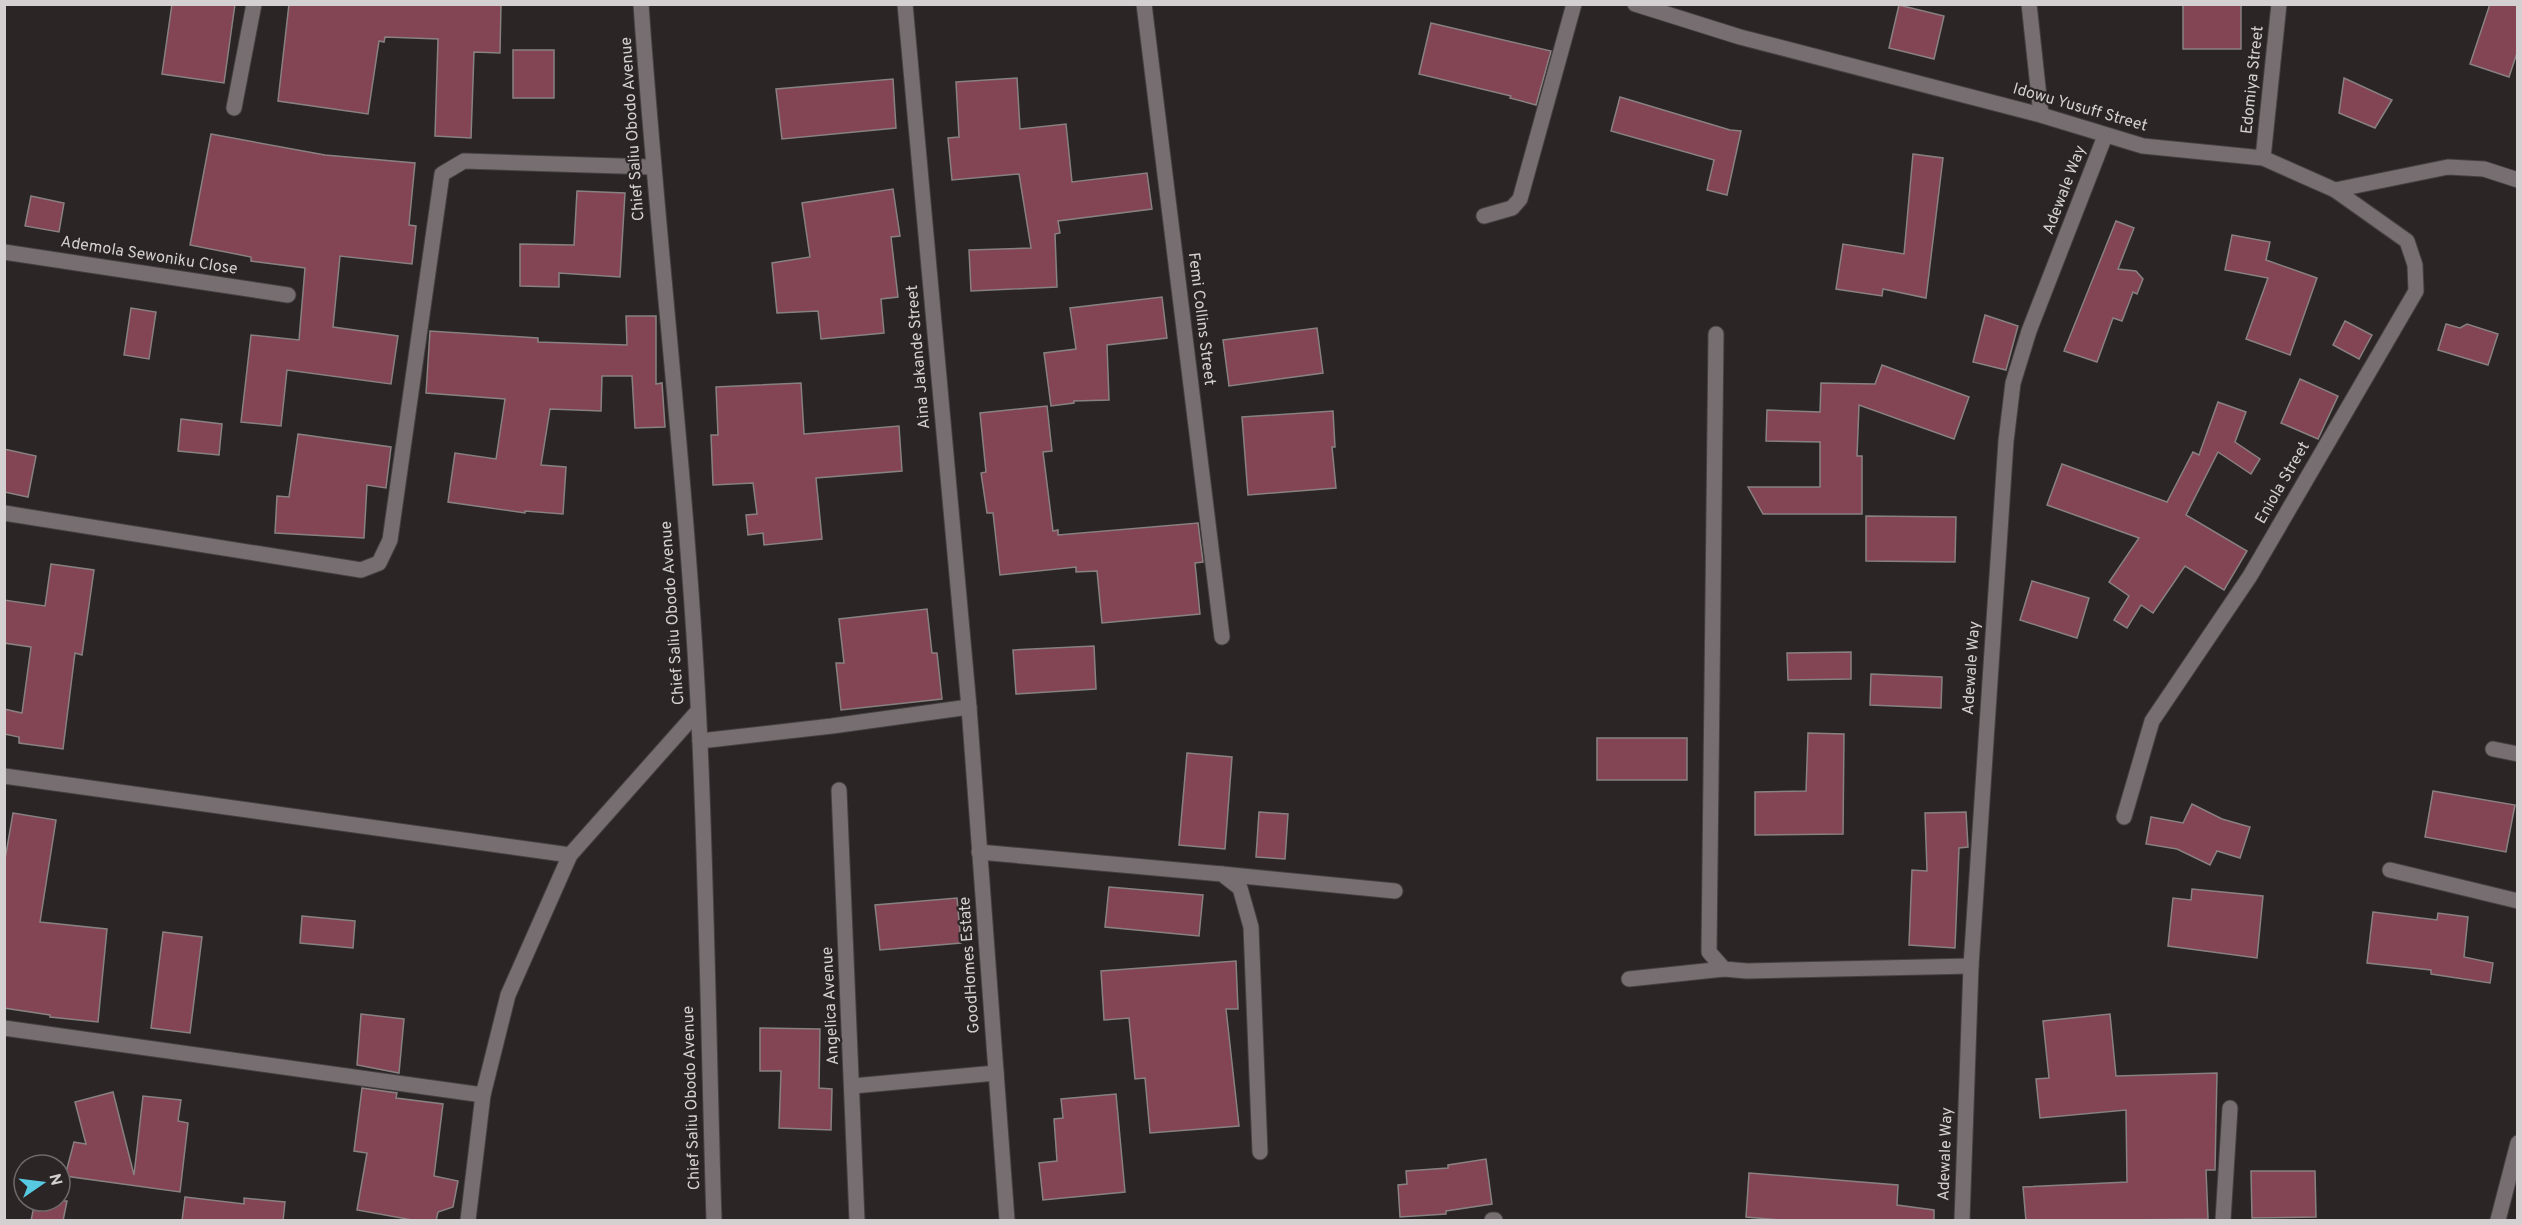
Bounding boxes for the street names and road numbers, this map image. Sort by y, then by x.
street label: Edomiya Street [2237,25,2269,135]
street label: Chief Saliu Obodo Avenue [617,36,649,222]
street label: Idowu Yusuff Street [2010,79,2150,137]
street label: Adewale Way [2039,143,2091,237]
street label: Ademola Sewoniku Close [59,232,239,280]
street label: Femi Collins Street [1183,251,1219,387]
street label: Aina Jakande Street [903,284,935,430]
street label: Eniola Street [2251,438,2315,528]
street label: Chief Saliu Obodo Avenue [657,520,689,706]
street label: Adewale Way [1959,620,1985,716]
street label: GoodHomes Estate [955,896,985,1034]
street label: Angelica Avenue [818,946,844,1066]
street label: Chief Saliu Obodo Avenue [679,1005,705,1191]
street label: Adewale Way [1934,1107,1958,1201]

